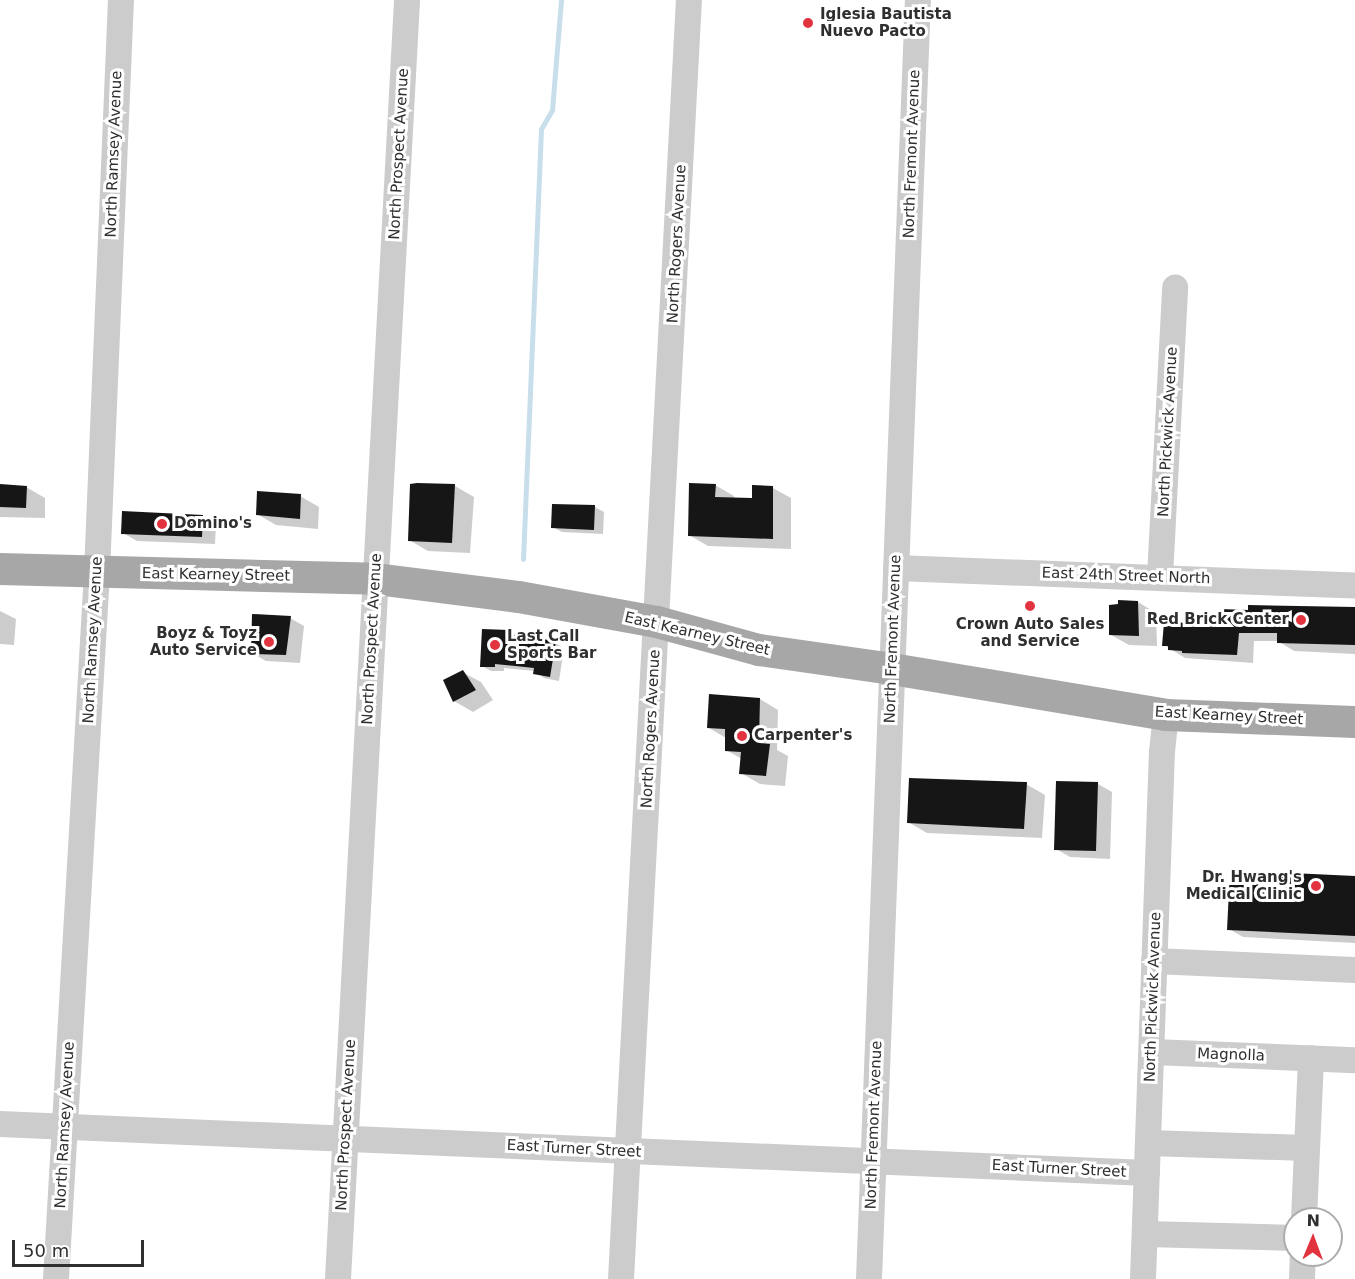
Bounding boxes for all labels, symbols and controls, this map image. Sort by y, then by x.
place label: Iglesia Bautista Nuevo Pacto [820,5,952,40]
marker: Iglesia Bautista Nuevo Pacto [801,16,815,30]
street label: North Prospect Avenue [386,68,412,240]
street label: North Fremont Avenue [900,69,924,239]
street label: North Ramsey Avenue [102,70,126,238]
street label: North Rogers Avenue [664,164,690,324]
street label: North Pickwick Avenue [1155,346,1181,518]
place label: Domino's [174,515,252,533]
marker: Domino's [155,517,169,531]
street label: North Prospect Avenue [359,553,385,725]
street label: North Fremont Avenue [881,554,905,724]
street label: North Ramsey Avenue [80,556,106,724]
street label: East 24th Street North [1041,564,1211,588]
street label: East Kearney Street [142,565,290,585]
marker: Crown Auto Sales and Service [1023,599,1037,613]
street label: East Kearney Street [623,609,771,659]
place label: Red Brick Center [1147,611,1289,629]
marker: Red Brick Center [1294,613,1308,627]
place label: Crown Auto Sales and Service [956,615,1104,650]
place label: Boyz & Toyz Auto Service [150,624,257,659]
place label: Last Call Sports Bar [507,627,597,662]
marker: Boyz & Toyz Auto Service [262,635,276,649]
marker: Last Call Sports Bar [488,638,502,652]
street label: North Rogers Avenue [638,649,664,809]
street label: East Kearney Street [1154,703,1304,729]
place label: Carpenter's [754,727,852,745]
marker: Carpenter's [735,729,749,743]
place label: Dr. Hwang's Medical Clinic [1186,868,1302,903]
marker: Dr. Hwang's Medical Clinic [1307,877,1325,895]
street label: North Pickwick Avenue [1141,912,1165,1082]
street label: North Prospect Avenue [333,1039,359,1211]
street label: North Fremont Avenue [862,1040,886,1210]
street label: North Ramsey Avenue [52,1041,78,1209]
street label: Magnolla [1197,1045,1265,1065]
street label: East Turner Street [506,1136,642,1162]
street label: East Turner Street [991,1156,1127,1182]
north arrow [1283,1207,1343,1267]
text: N [1306,1211,1320,1230]
scale bar [15,1228,147,1266]
text: 50 m [23,1240,69,1261]

